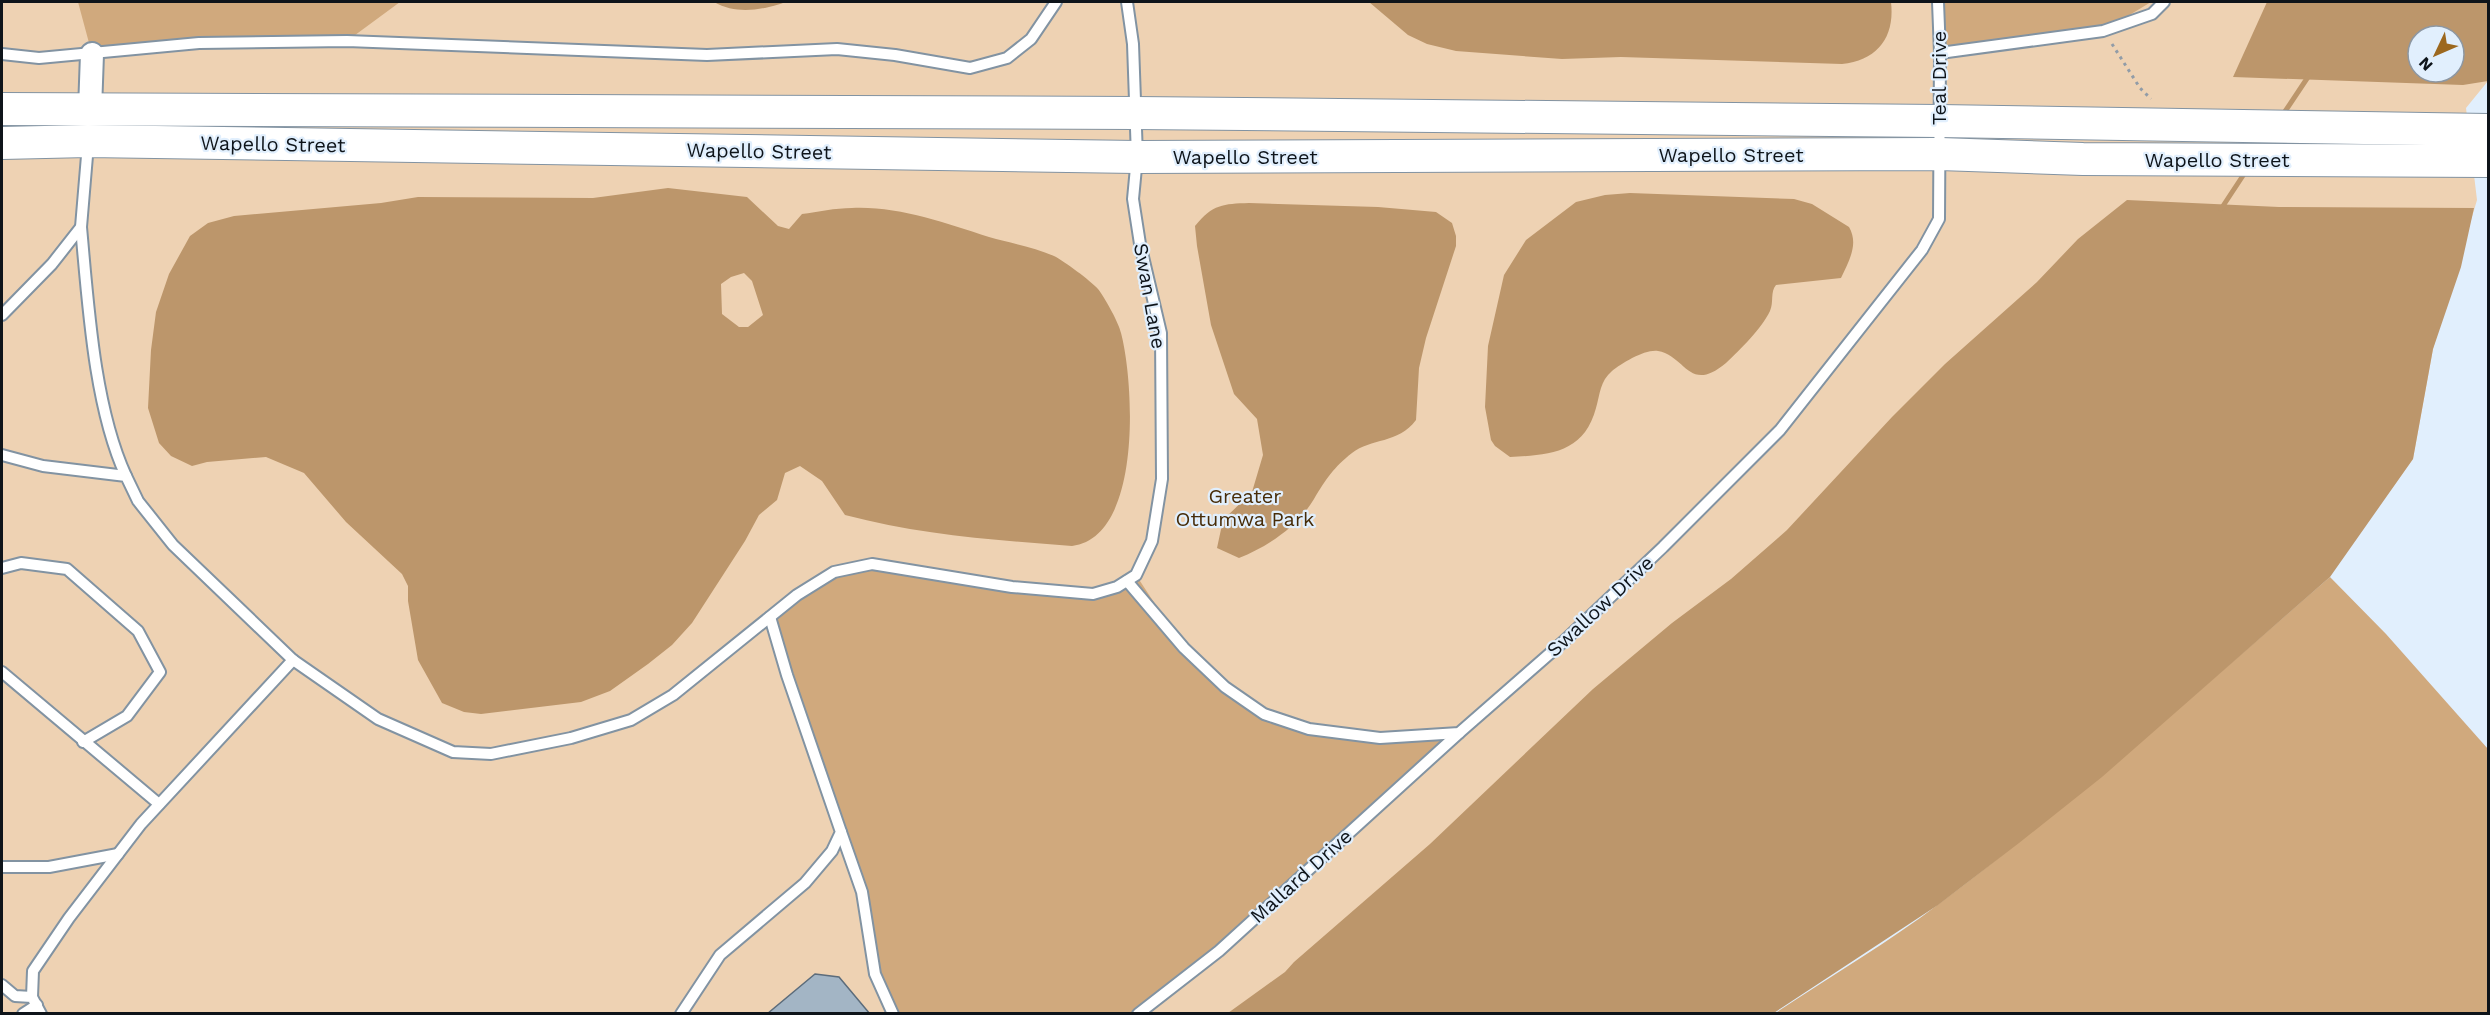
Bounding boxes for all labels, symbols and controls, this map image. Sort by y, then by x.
north arrow [2406,24,2466,84]
street label: Teal Drive [1927,31,1951,125]
text: N [2415,53,2437,75]
street label: Wapello Street [200,131,346,157]
street label: Wapello Street [686,138,832,164]
street label: Wapello Street [1658,143,1804,167]
street label: Wapello Street [1172,145,1318,169]
street label: Wapello Street [2144,148,2290,172]
street label: Swan Lane [1129,241,1171,351]
park label: Greater Ottumwa Park [1176,484,1314,531]
street label: Swallow Drive [1542,550,1658,662]
street label: Mallard Drive [1245,824,1357,928]

